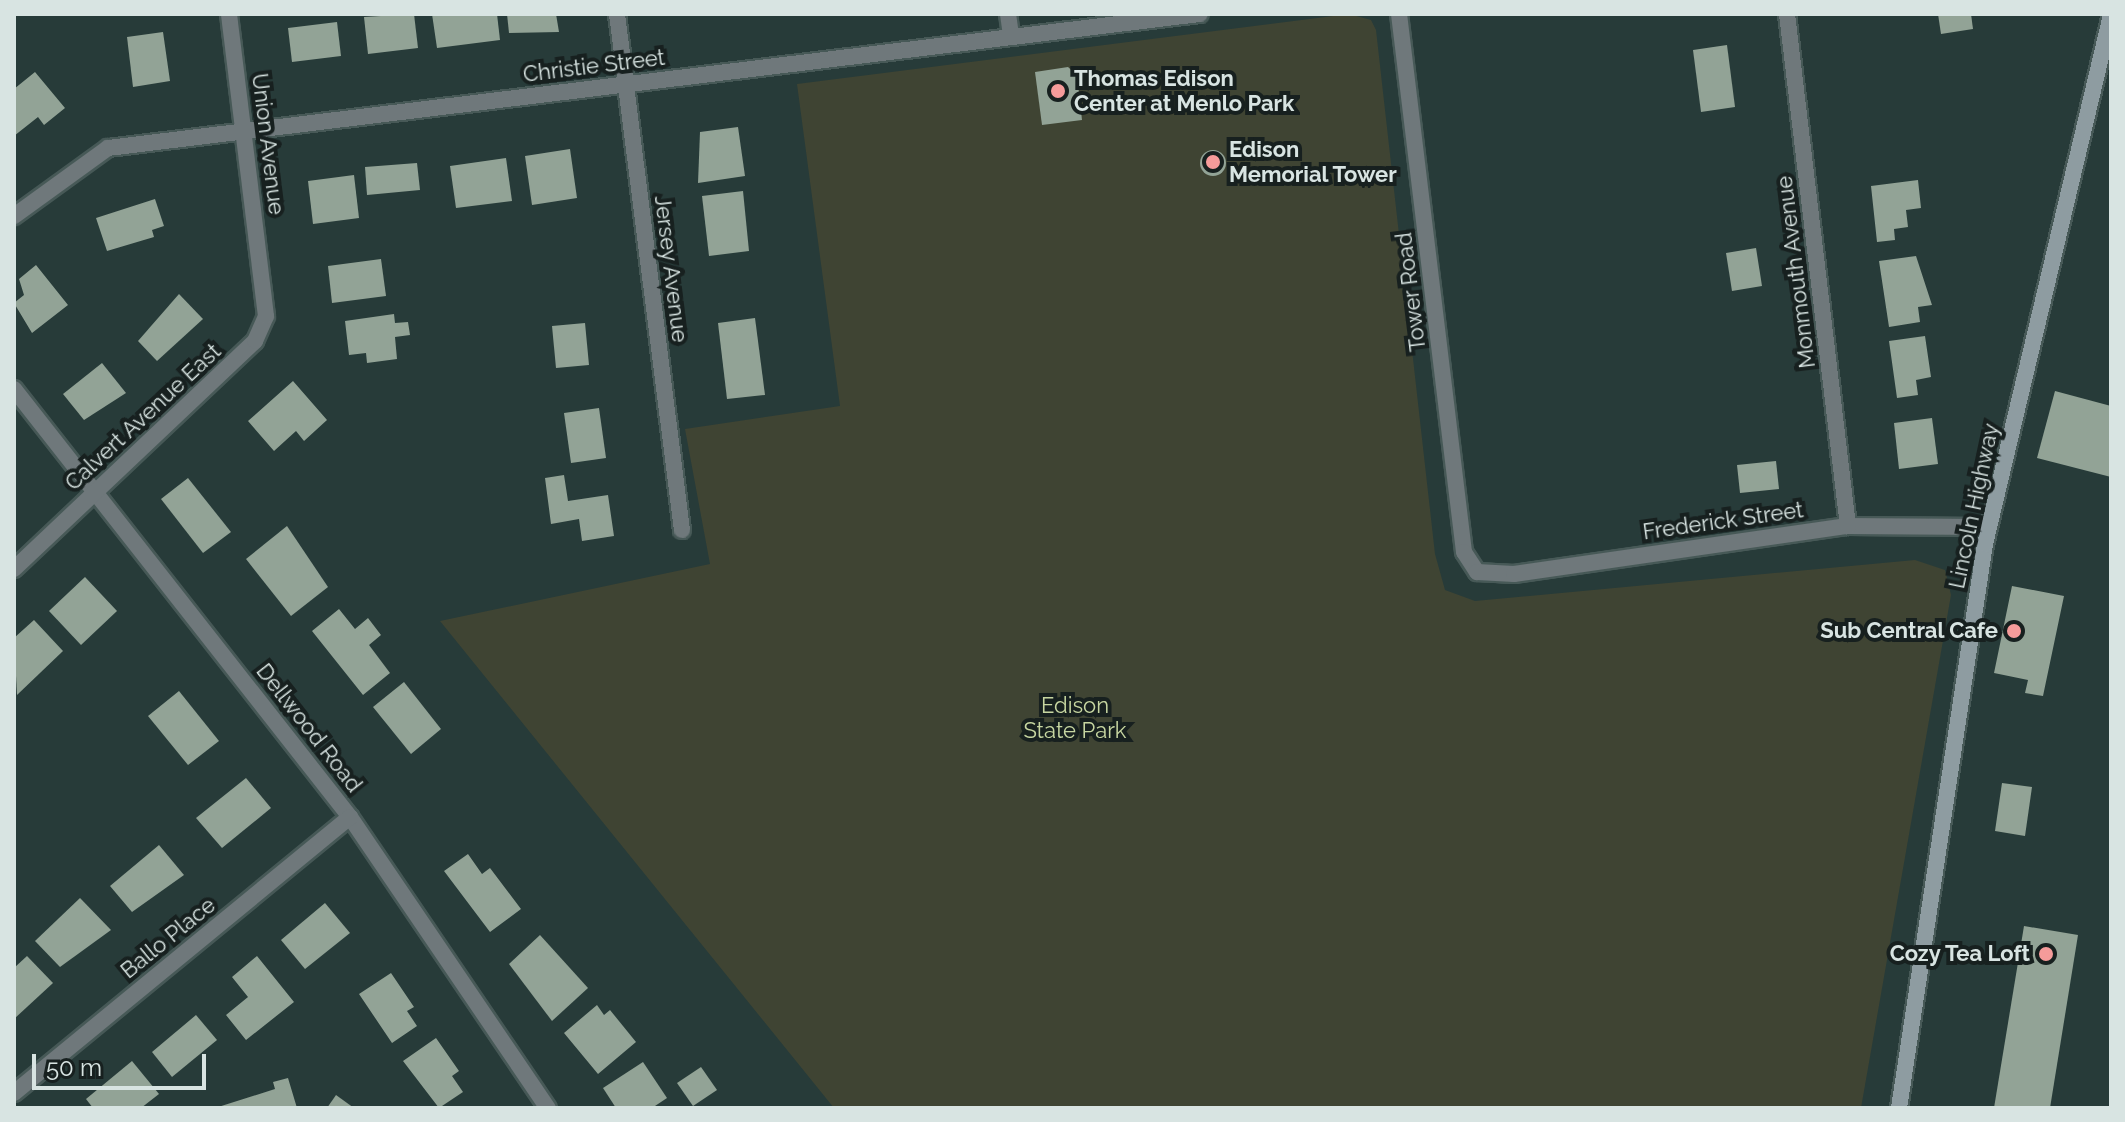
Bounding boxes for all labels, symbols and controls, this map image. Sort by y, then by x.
street label: Christie Street [522,44,666,88]
place label: Thomas Edison Center at Menlo Park [1074,65,1295,116]
street label: Union Avenue [246,72,290,216]
marker: Thomas Edison Center at Menlo Park [1049,82,1067,100]
place label: Edison Memorial Tower [1229,136,1398,188]
marker: Edison Memorial Tower [1204,153,1222,171]
street label: Monmouth Avenue [1771,174,1821,370]
street label: Jersey Avenue [649,193,693,345]
street label: Tower Road [1391,231,1431,353]
street label: Calvert Avenue East [59,338,227,496]
street label: Lincoln Highway [1944,421,2004,591]
street label: Frederick Street [1641,497,1805,545]
place label: Sub Central Cafe [1820,618,1998,644]
marker: Sub Central Cafe [2005,622,2023,640]
street label: Dellwood Road [251,658,367,798]
park label: Edison State Park [1023,692,1127,744]
street label: Ballo Place [115,892,221,984]
place label: Cozy Tea Loft [1888,941,2030,967]
marker: Cozy Tea Loft [2037,945,2055,963]
scale bar [36,1038,210,1088]
text: 50 m [46,1053,102,1082]

